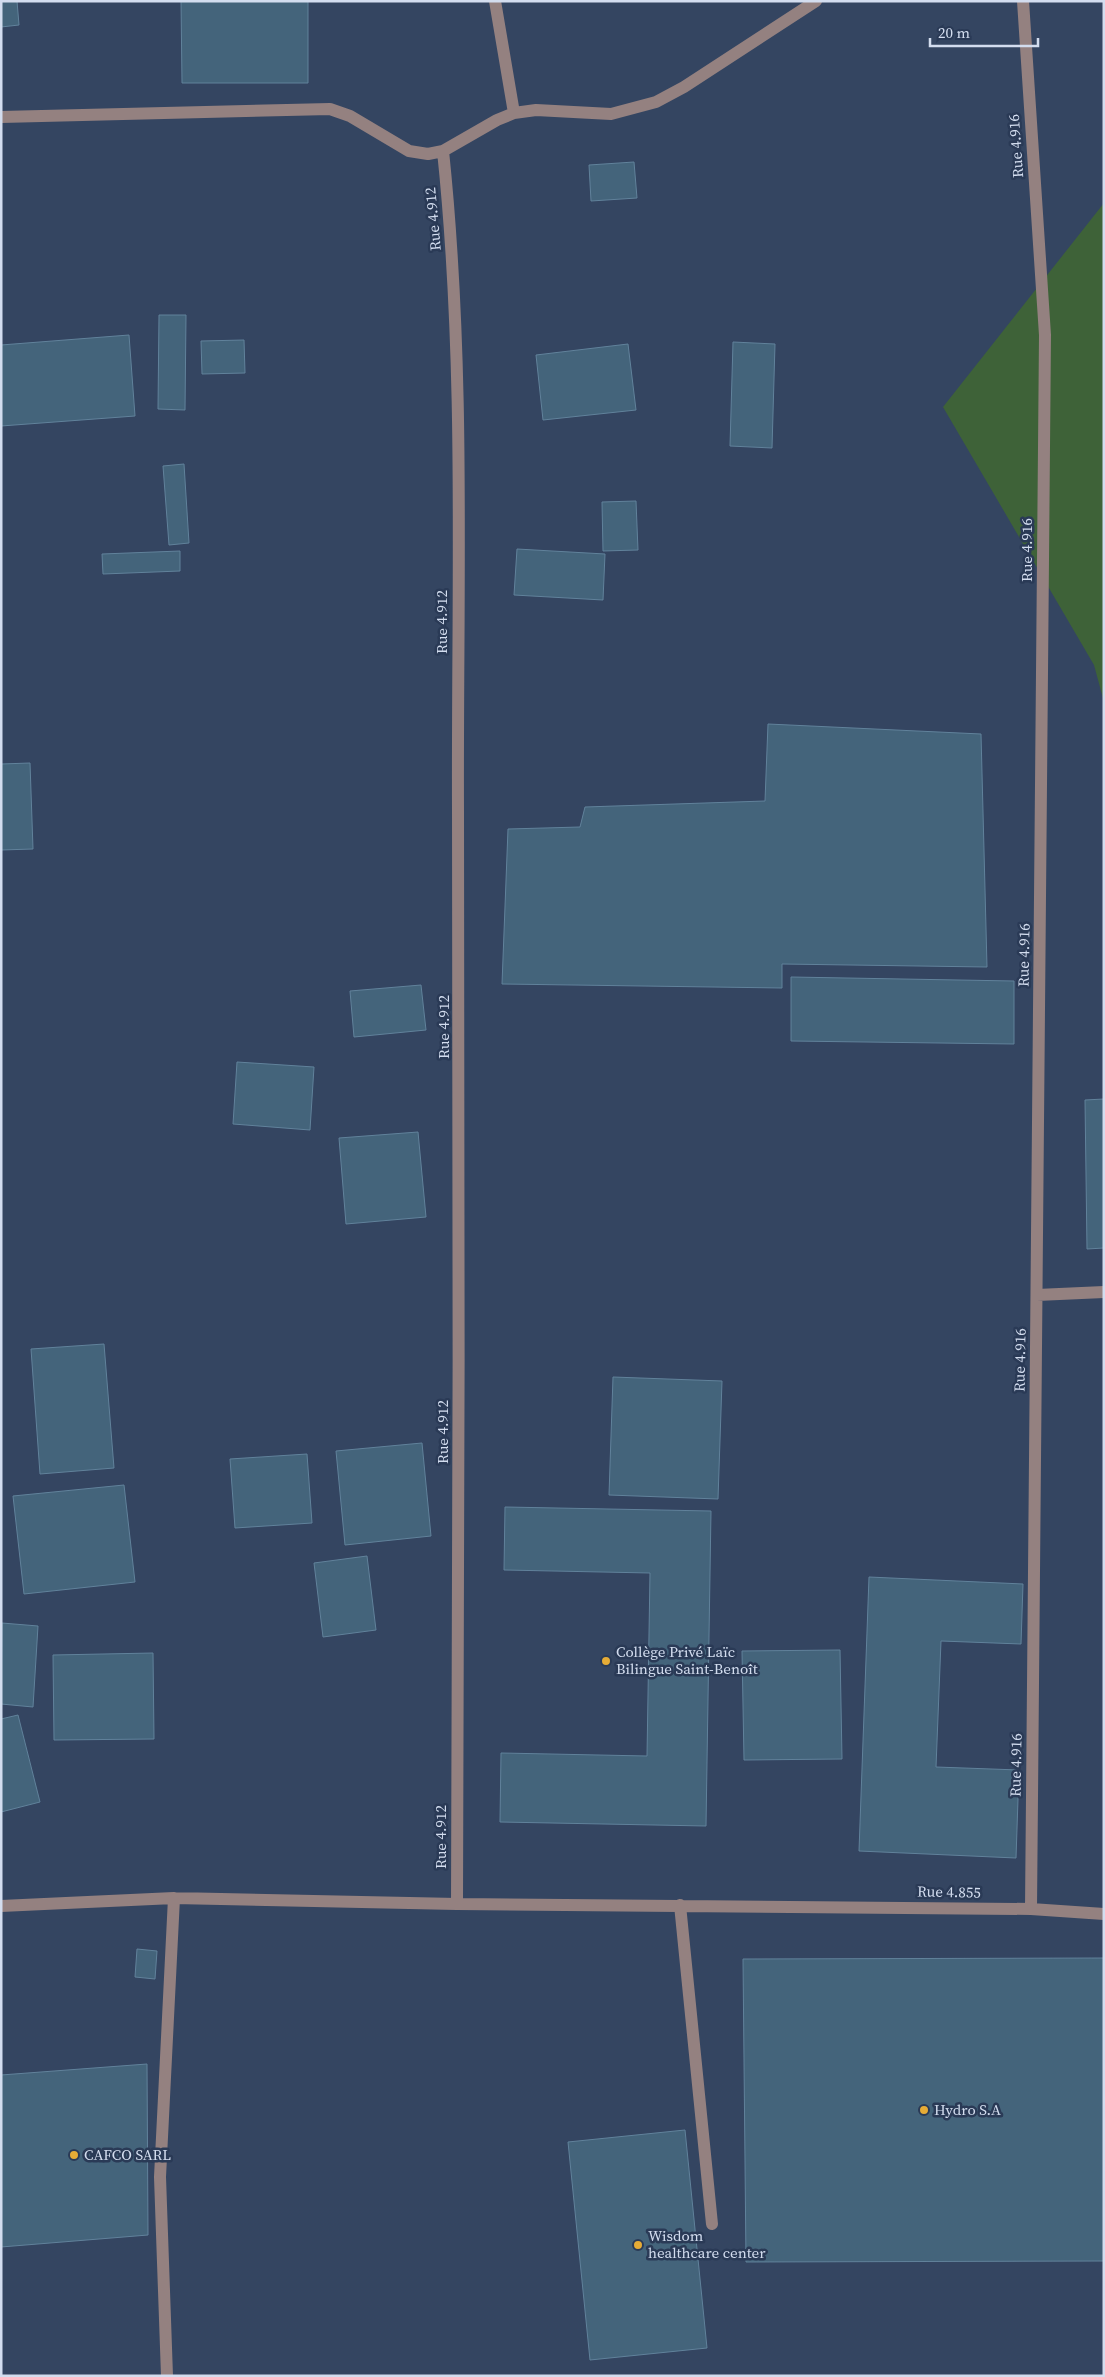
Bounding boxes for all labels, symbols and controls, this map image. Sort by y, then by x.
scale bar [930,15,1038,47]
text: 20 m [938,22,970,43]
street label: Rue 4.916 [1003,113,1028,179]
street label: Rue 4.912 [419,186,446,252]
street label: Rue 4.916 [1016,518,1037,582]
street label: Rue 4.912 [431,590,452,654]
street label: Rue 4.916 [1012,923,1035,987]
street label: Rue 4.912 [433,995,454,1059]
street label: Rue 4.916 [1008,1328,1031,1392]
street label: Rue 4.912 [432,1400,453,1464]
place label: Collège Privé Laïc Bilingue Saint-Benoît [616,1641,758,1679]
marker: Collège Privé Laïc Bilingue Saint-Benoît [600,1655,612,1667]
street label: Rue 4.916 [1004,1733,1027,1797]
street label: Rue 4.912 [430,1805,451,1869]
street label: Rue 4.855 [917,1880,981,1903]
place label: Hydro S.A [934,2099,1001,2120]
marker: Hydro S.A [918,2104,930,2116]
place label: CAFCO SARL [84,2144,171,2165]
marker: CAFCO SARL [68,2149,80,2161]
place label: Wisdom healthcare center [648,2225,766,2263]
marker: Wisdom healthcare center [632,2239,644,2251]

